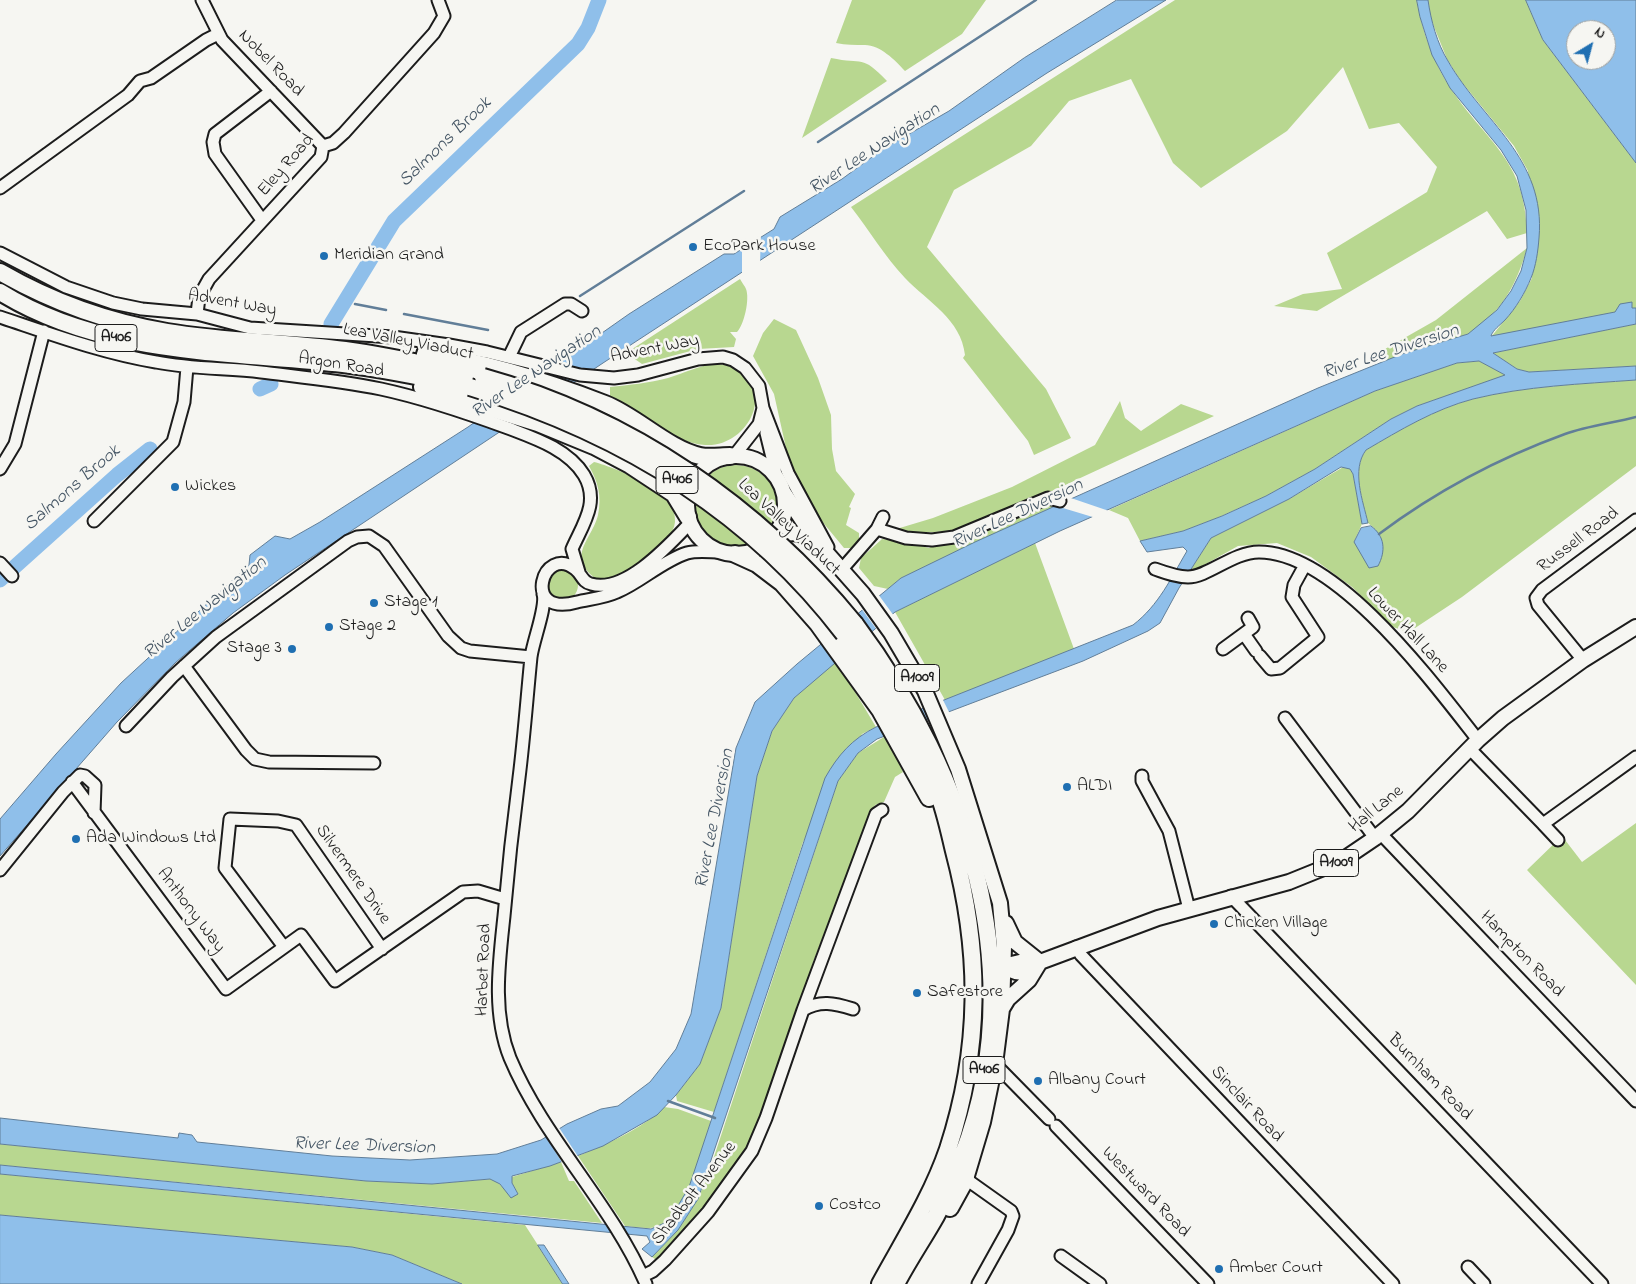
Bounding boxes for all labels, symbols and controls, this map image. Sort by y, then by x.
north arrow [1566,20,1616,70]
text: N [1590,22,1610,45]
street label: Nobel Road [233,26,307,102]
water label: Salmons Brook [395,93,497,193]
water label: River Lee Navigation [805,99,945,201]
street label: Eley Road [254,130,320,202]
place label: EcoPark House [703,236,816,258]
marker: EcoPark House [687,241,699,253]
place label: Meridian Grand [334,245,444,267]
marker: Meridian Grand [318,250,330,262]
street label: Advent Way [186,286,278,322]
street label: Lea Valley Viaduct [341,320,475,366]
water label: River Lee Diversion [1320,320,1462,386]
water label: River Lee Navigation [468,321,606,425]
road number: A406 [95,324,137,352]
street label: Advent Way [609,331,701,369]
street label: Argon Road [297,349,385,383]
water label: Salmons Brook [20,441,126,537]
road number: A406 [656,466,698,494]
street label: Lea Valley Viaduct [732,475,844,581]
water label: River Lee Diversion [949,475,1087,555]
place label: Wickes [185,476,236,498]
marker: Wickes [169,481,181,493]
street label: Russell Road [1534,503,1624,579]
water label: River Lee Navigation [140,552,272,666]
street label: Lower Hall Lane [1362,583,1452,679]
place label: Stage 1 [384,592,438,614]
marker: Stage 1 [368,597,380,609]
place label: Stage 2 [339,616,396,638]
marker: Stage 2 [323,621,335,633]
place label: Stage 3 [227,638,282,660]
marker: Stage 3 [286,643,298,655]
road number: A1009 [894,664,940,691]
water label: River Lee Diversion [691,747,741,891]
place label: ALDI [1077,776,1112,798]
marker: ALDI [1061,781,1073,793]
street label: Hall Lane [1345,781,1409,839]
street label: Silvermere Drive [310,821,394,929]
place label: Ada Windows Ltd [86,828,216,850]
marker: Ada Windows Ltd [70,833,82,845]
road number: A1009 [1314,850,1358,876]
street label: Anthony Way [151,864,229,958]
street label: Hampton Road [1474,907,1568,1003]
place label: Chicken Village [1224,913,1328,935]
marker: Chicken Village [1208,918,1220,930]
street label: Harbet Road [473,923,497,1017]
place label: Safestore [927,982,1003,1004]
marker: Safestore [911,987,923,999]
street label: Burnham Road [1382,1030,1476,1126]
road number: A406 [963,1056,1005,1084]
street label: Sinclair Road [1205,1062,1287,1148]
place label: Albany Court [1048,1070,1146,1092]
marker: Albany Court [1032,1075,1044,1087]
water label: River Lee Diversion [293,1133,435,1161]
street label: Shadbolt Avenue [648,1138,742,1250]
street label: Westward Road [1096,1143,1194,1243]
place label: Costco [829,1195,881,1217]
marker: Costco [813,1200,825,1212]
place label: Amber Court [1229,1258,1323,1280]
marker: Amber Court [1213,1263,1225,1275]

